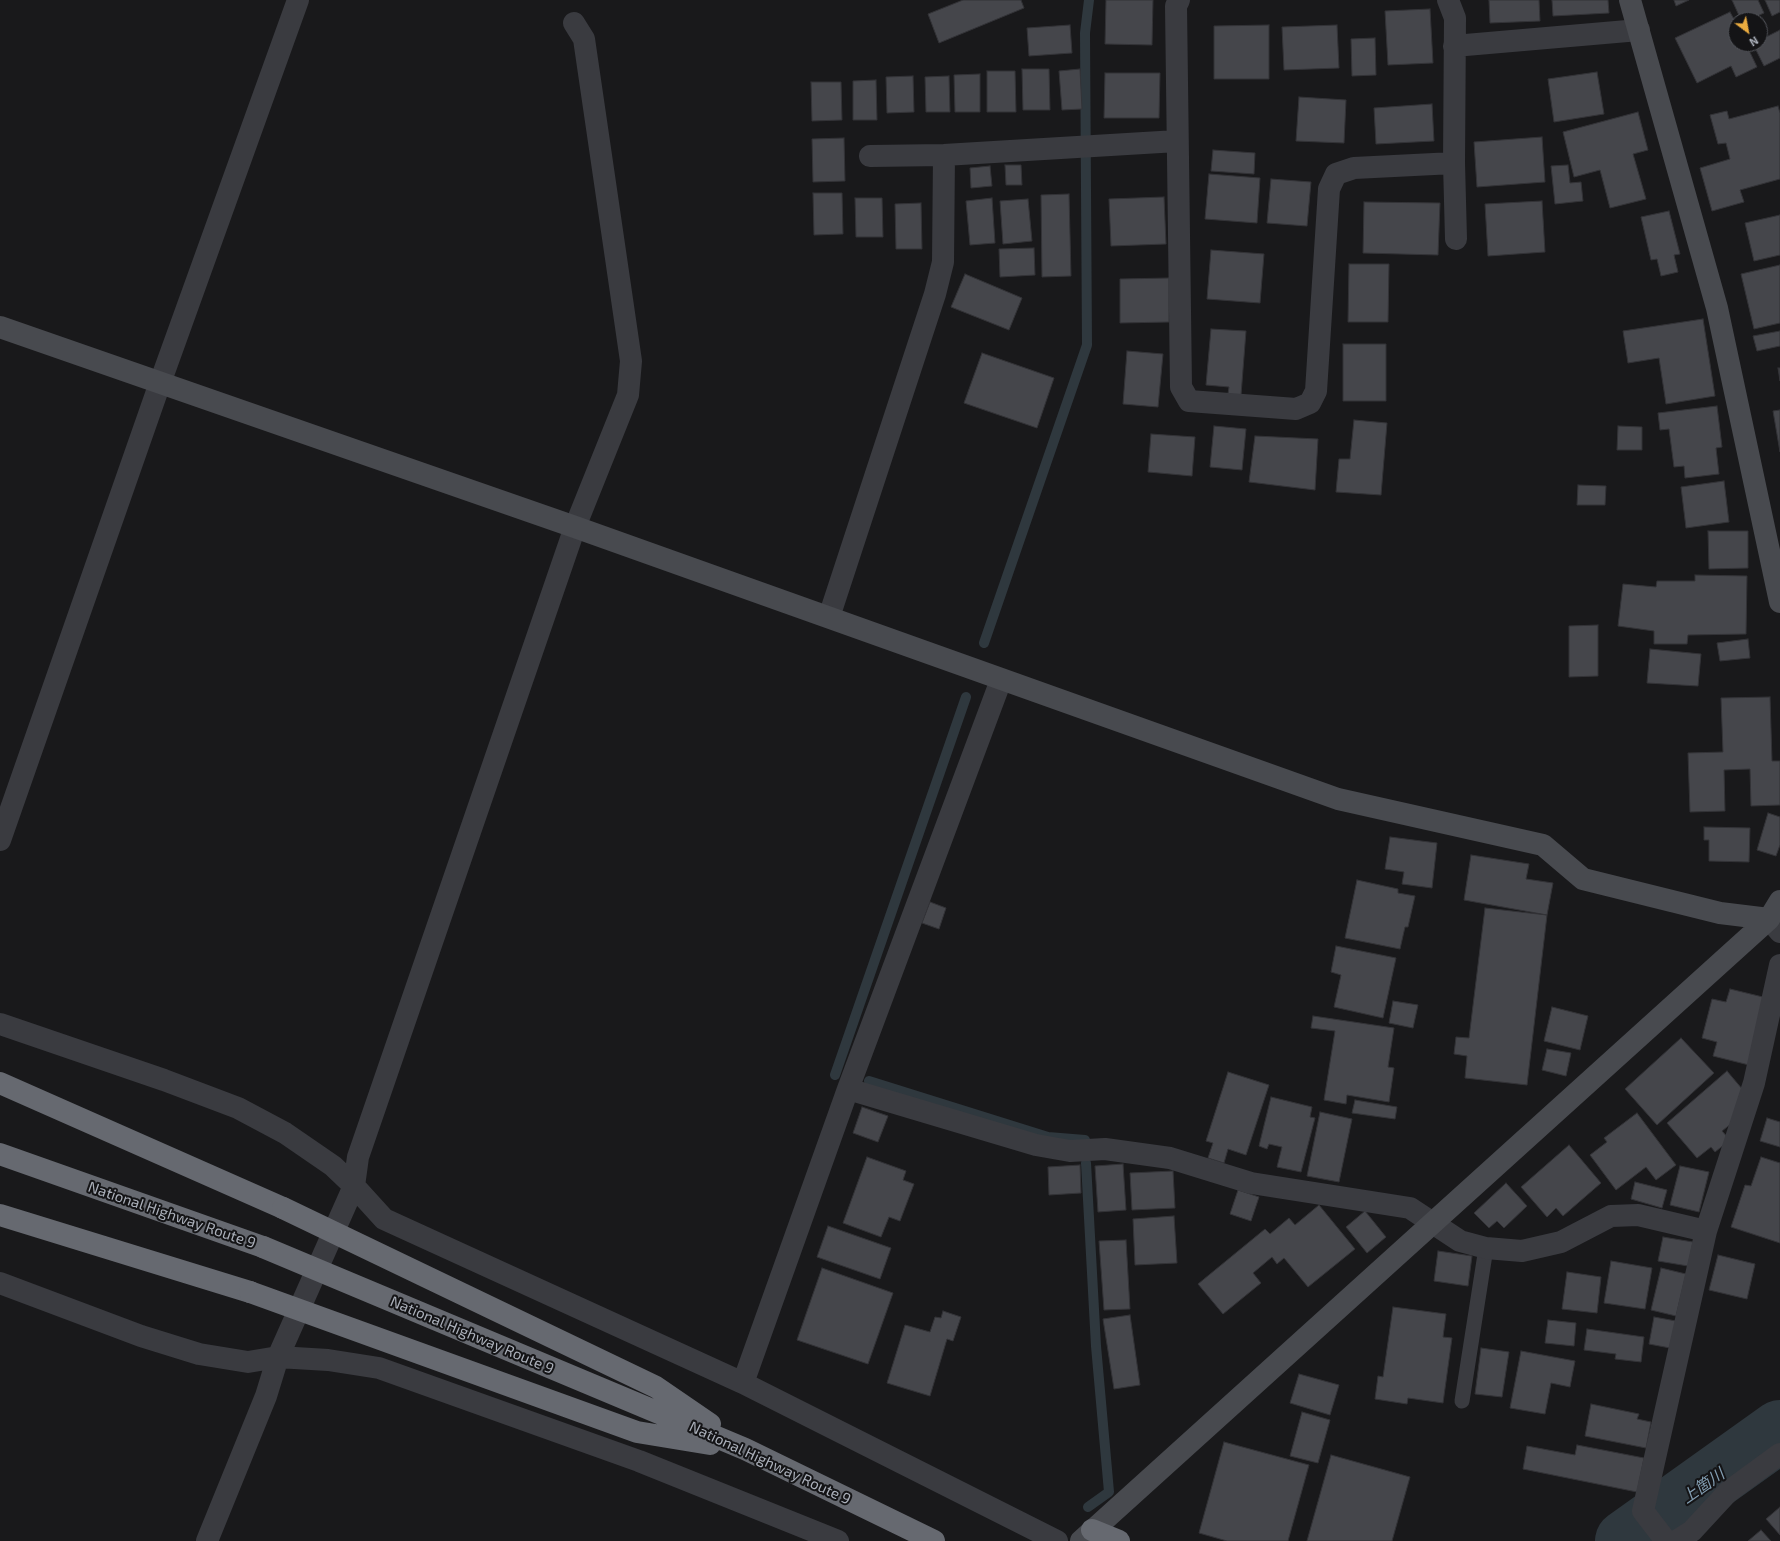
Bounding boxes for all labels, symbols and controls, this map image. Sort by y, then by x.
north arrow [1728,12,1768,52]
text: N [1747,34,1761,49]
street label: National Highway Route 9 [86,1178,258,1252]
street label: National Highway Route 9 [387,1292,557,1378]
street label: National Highway Route 9 [686,1418,854,1508]
water label: 上箇川 [1678,1464,1728,1508]

